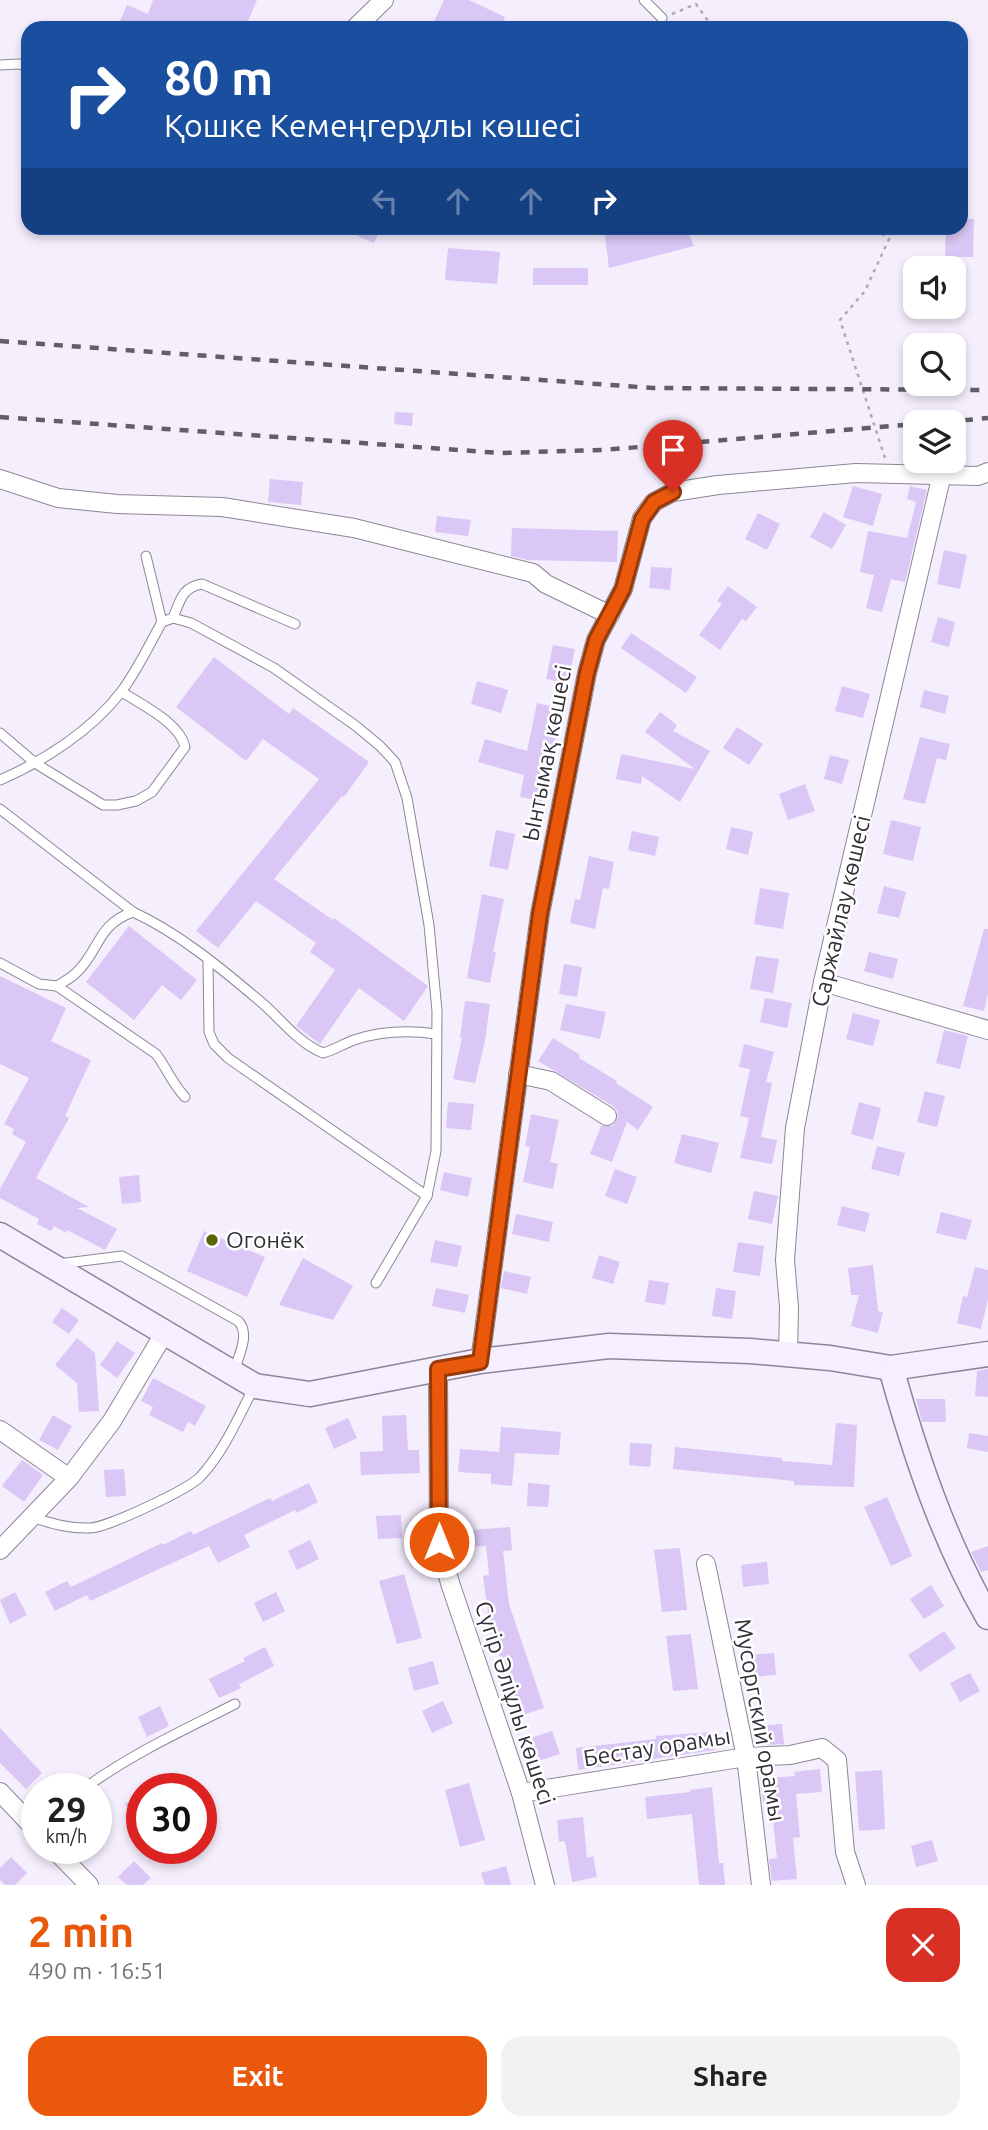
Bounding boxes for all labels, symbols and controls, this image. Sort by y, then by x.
icon: right [49,49,140,140]
text: 80 m [164,49,273,104]
text: Қошке Кемеңгерұлы көшесі [164,107,581,143]
icon: left [366,182,404,220]
icon: ahead [439,182,477,220]
icon: ahead [512,182,550,220]
icon: right [585,182,623,220]
map controls [903,256,966,473]
button: sound [903,256,966,319]
button: search [903,333,966,396]
button: layers [903,410,966,473]
pin [643,420,703,492]
icon: arrive [654,431,692,469]
street label: Ынтымақ көшесі [517,663,576,843]
street label: Саржайлау көшесі [806,813,875,1009]
place label: Огонёк [226,1227,305,1252]
marker: Огонёк [204,1232,220,1248]
position arrow [402,1505,476,1579]
street label: Сүгір Әліұлы көшесі [471,1598,560,1808]
street label: Мусоргский орамы [730,1617,791,1823]
street label: Бестау орамы [581,1723,732,1770]
speed limit sign: 30 [126,1773,217,1864]
text: 29 [47,1789,86,1829]
text: km/h [46,1826,87,1846]
text: 2 min [28,1908,134,1955]
button: close [886,1908,960,1982]
text: 490 m · 16:51 [28,1958,166,1983]
button: Exit [28,2036,487,2116]
button: Share [501,2036,960,2116]

